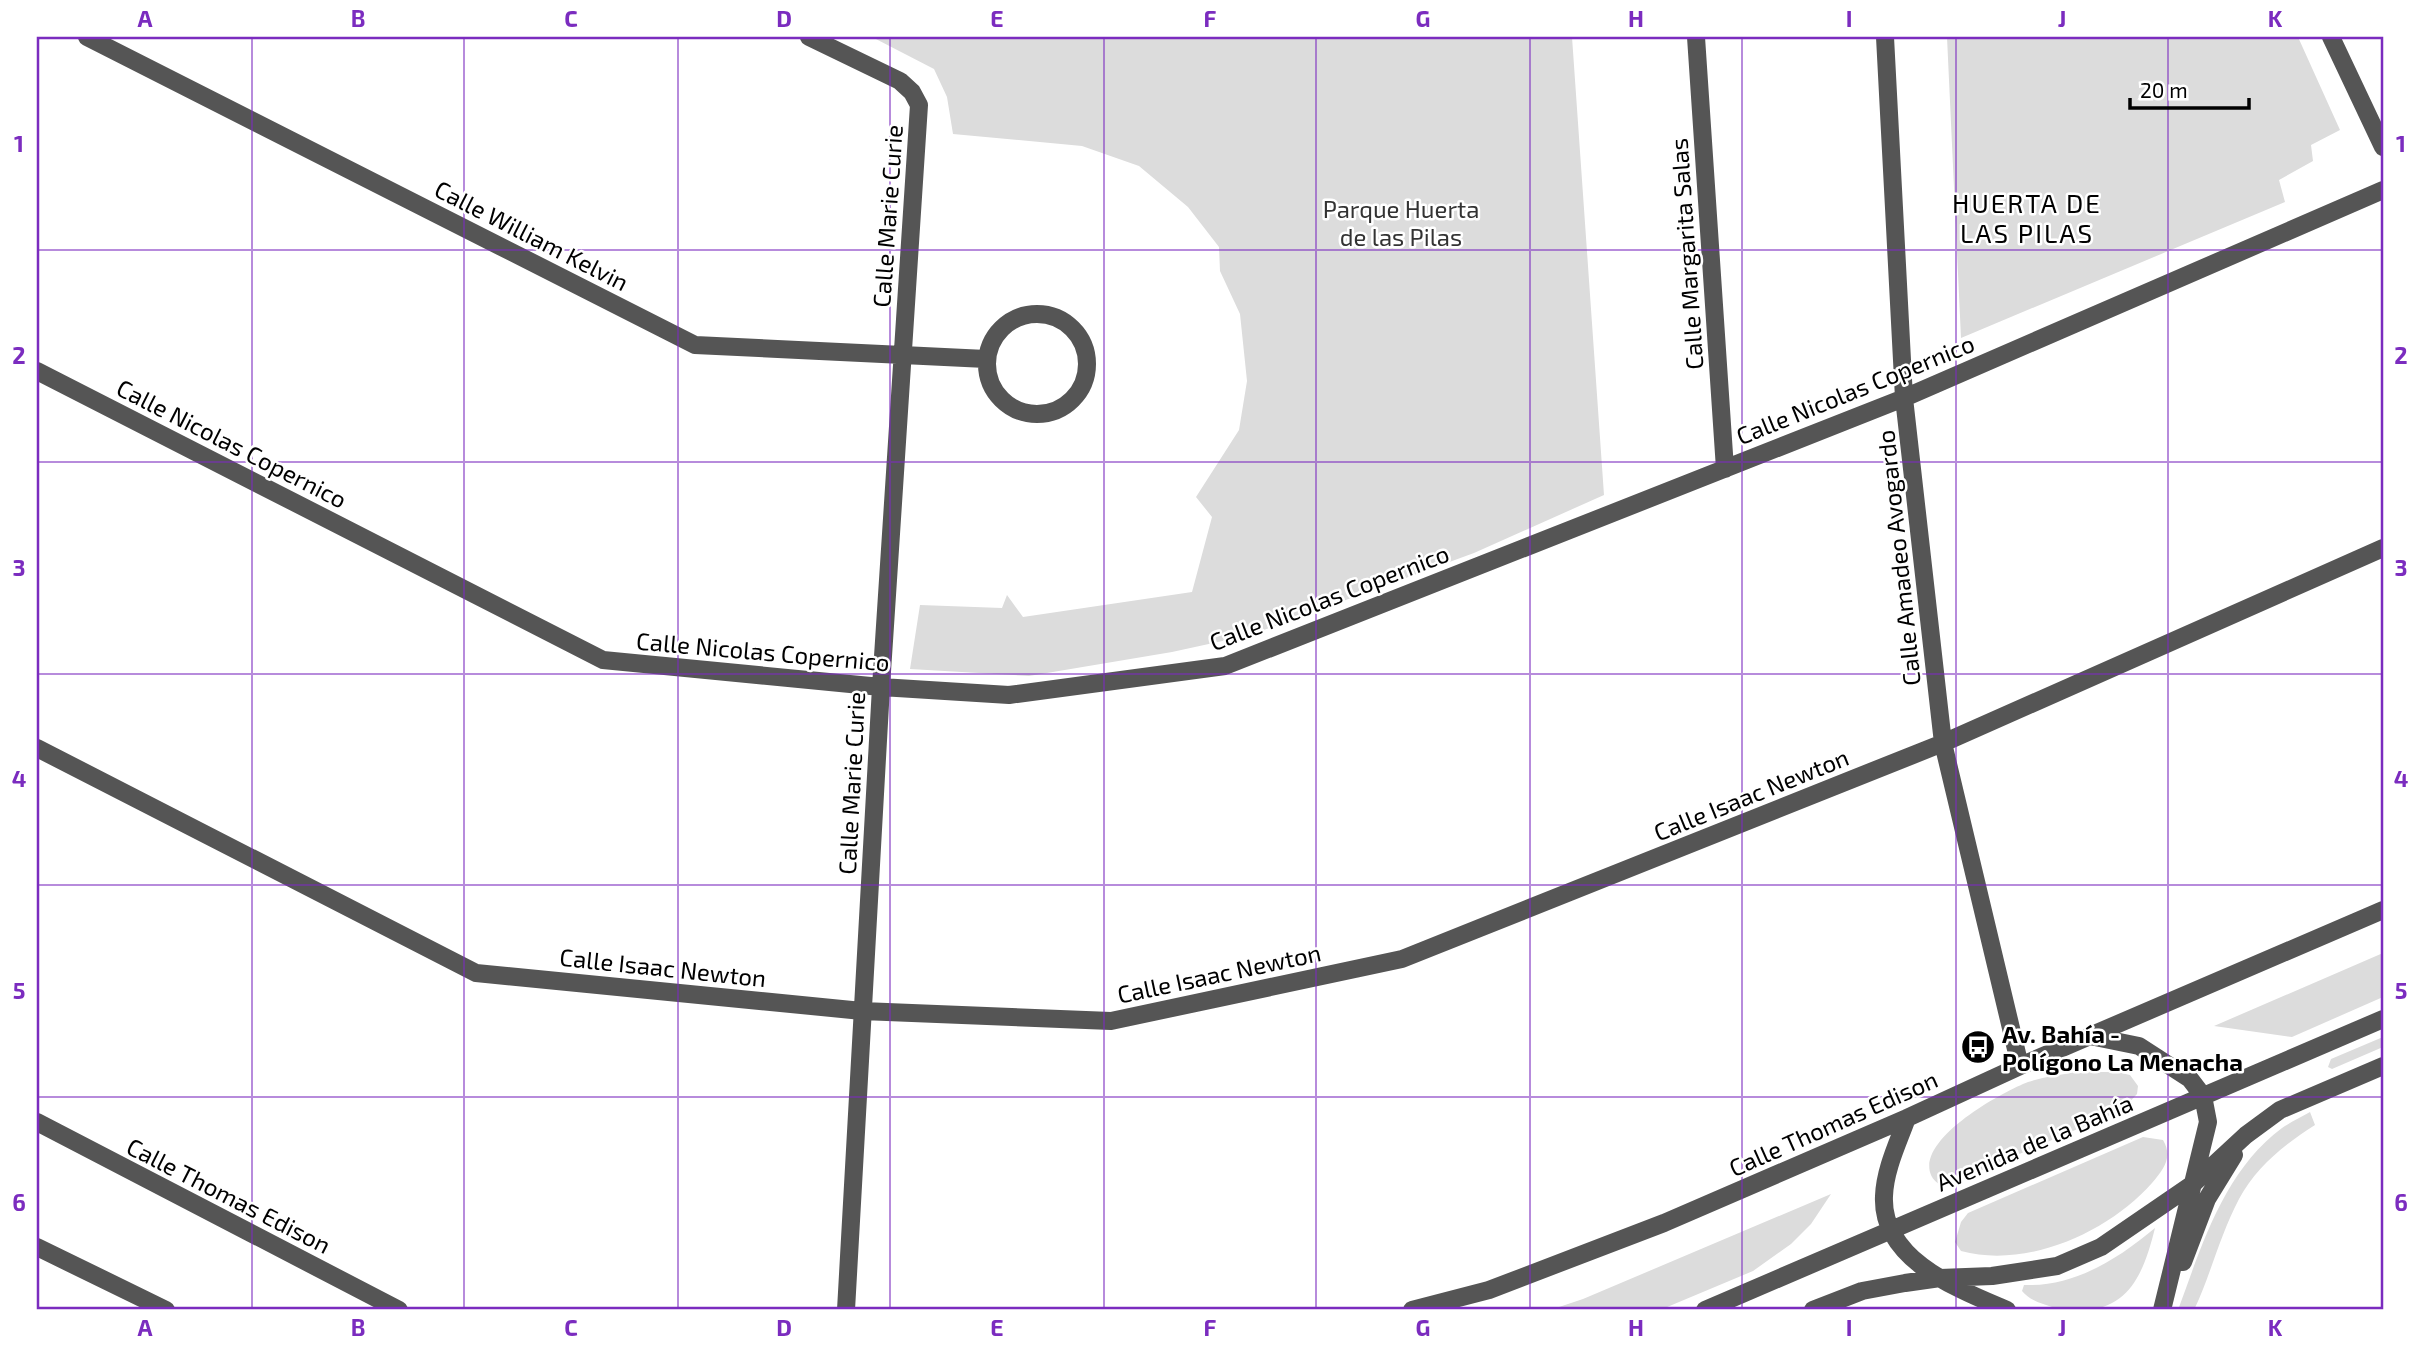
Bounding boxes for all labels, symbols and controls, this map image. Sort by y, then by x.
text: A [137,4,153,32]
text: B [351,4,365,32]
text: C [564,4,578,32]
text: D [776,4,792,32]
text: E [990,4,1004,32]
text: F [1204,4,1217,32]
text: G [1416,4,1430,32]
text: H [1628,4,1644,32]
text: I [1846,4,1852,32]
text: J [2058,4,2066,32]
text: K [2268,4,2283,32]
scale bar [2130,66,2248,110]
text: 20 m [2140,77,2188,102]
street label: Calle Marie Curie [866,124,908,308]
text: 1 [14,129,24,157]
text: 1 [2396,129,2406,157]
street label: Calle Margarita Salas [1663,137,1709,371]
street label: Calle William Kelvin [430,174,634,296]
district label: HUERTA DE LAS PILAS [1952,187,2102,248]
park label: Parque Huerta de las Pilas [1323,194,1479,251]
street label: Calle Nicolas Copernico [1732,328,1978,450]
text: 2 [12,341,26,369]
text: 2 [2394,341,2408,369]
street label: Calle Nicolas Copernico [112,372,352,514]
street label: Calle Amadeo Avogardo [1870,429,1926,687]
street label: Calle Nicolas Copernico [1205,538,1453,656]
text: 3 [12,553,26,581]
text: 3 [2394,553,2408,581]
street label: Calle Nicolas Copernico [635,625,891,677]
street label: Calle Marie Curie [832,691,870,875]
street label: Calle Isaac Newton [1649,742,1853,846]
text: 4 [12,764,26,792]
text: 4 [2394,764,2408,792]
street label: Calle Isaac Newton [1114,937,1324,1009]
street label: Calle Isaac Newton [558,942,768,992]
text: 5 [13,976,25,1004]
text: 5 [2395,976,2407,1004]
place label: Av. Bahía - Polígono La Menacha [2002,1019,2243,1076]
bus stop icon: Av. Bahía - Polígono La Menacha [1959,1028,1997,1066]
street label: Calle Thomas Edison [1724,1064,1942,1182]
street label: Avenida de la Bahía [1931,1087,2137,1197]
street label: Calle Thomas Edison [122,1131,336,1259]
text: 6 [12,1188,26,1216]
text: 6 [2394,1188,2408,1216]
text: A [137,1313,153,1341]
text: B [351,1313,365,1341]
text: C [564,1313,578,1341]
text: D [776,1313,792,1341]
text: E [990,1313,1004,1341]
text: F [1204,1313,1217,1341]
text: G [1416,1313,1430,1341]
text: H [1628,1313,1644,1341]
text: I [1846,1313,1852,1341]
text: J [2058,1313,2066,1341]
text: K [2268,1313,2283,1341]

